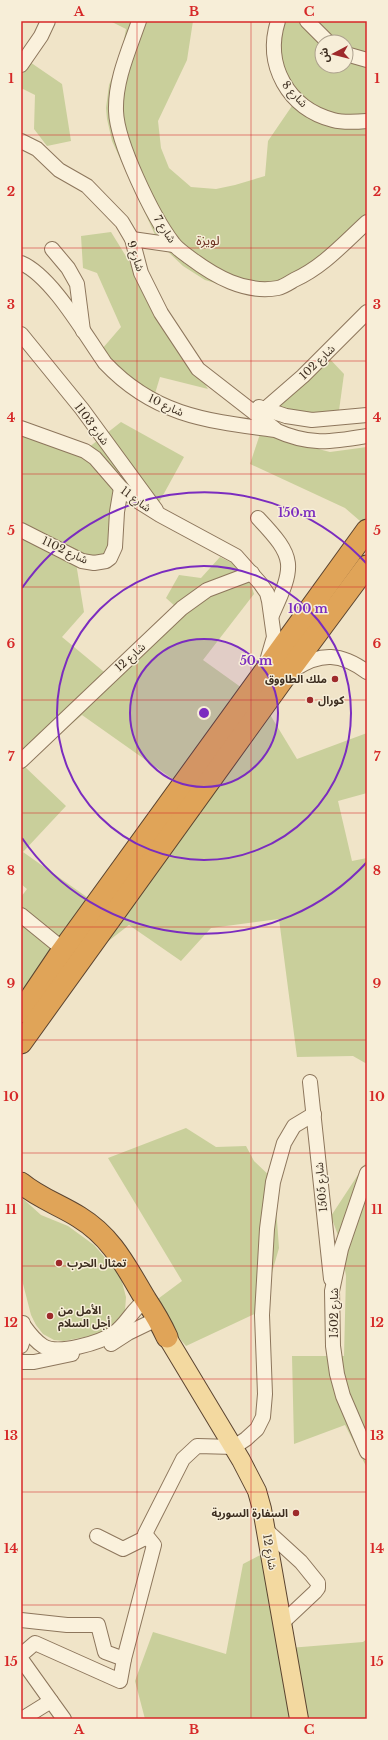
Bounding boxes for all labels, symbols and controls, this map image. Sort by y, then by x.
text: A [73,3,85,20]
text: B [189,3,199,20]
text: C [304,3,315,20]
north arrow [314,34,354,74]
text: ش [316,47,332,64]
text: 1 [8,70,14,87]
text: 1 [374,70,380,87]
street label: شارع 8 [278,78,311,111]
text: 2 [7,183,15,200]
text: 2 [373,183,381,200]
street label: شارع 7 [150,213,179,246]
district label: لويزة [196,232,220,249]
street label: شارع 9 [123,239,148,274]
text: 3 [7,296,15,313]
text: 3 [373,296,381,313]
street label: شارع 102 [296,341,339,383]
street label: شارع 10 [146,391,186,420]
street label: شارع 1103 [71,400,113,449]
text: 4 [7,409,16,426]
text: 4 [373,409,382,426]
street label: شارع 11 [117,483,154,516]
text: 150 m [278,505,317,520]
text: 5 [7,522,15,539]
text: 5 [373,522,381,539]
street label: شارع 1102 [39,533,91,568]
text: 100 m [288,601,329,616]
text: 6 [7,635,16,652]
text: 6 [373,635,382,652]
street label: شارع 12 [112,639,149,675]
text: 50 m [240,653,273,668]
place label: ملك الطاووق [265,672,327,686]
marker: ملك الطاووق [330,674,340,684]
place label: كورال [318,693,345,707]
marker: كورال [305,695,315,705]
centre of rings [197,706,211,720]
text: 7 [8,748,15,765]
text: 7 [374,748,381,765]
text: 8 [7,862,15,879]
text: 8 [373,862,381,879]
text: 9 [7,975,16,992]
text: 9 [373,975,382,992]
text: 10 [3,1088,19,1105]
text: 10 [369,1088,385,1105]
street label: شارع 1505 [312,1161,331,1212]
text: 11 [5,1201,17,1218]
text: 11 [371,1201,383,1218]
place label: تمثال الحرب [67,1256,127,1270]
marker: تمثال الحرب [54,1258,64,1268]
street label: شارع 1502 [327,1287,342,1338]
place label: الأمل من أجل السلام [58,1303,111,1332]
marker: الأمل من أجل السلام [45,1311,55,1321]
text: 12 [4,1314,18,1331]
text: 12 [370,1314,384,1331]
text: 13 [4,1427,18,1444]
text: 13 [370,1427,384,1444]
place label: السفارة السورية [212,1506,288,1520]
marker: السفارة السورية [291,1508,301,1518]
street label: شارع 12 [259,1533,280,1572]
text: 14 [4,1540,19,1557]
text: 14 [370,1540,385,1557]
text: 15 [4,1653,18,1670]
text: 15 [370,1653,384,1670]
text: A [73,1721,85,1738]
text: B [189,1721,199,1738]
text: C [304,1721,315,1738]

